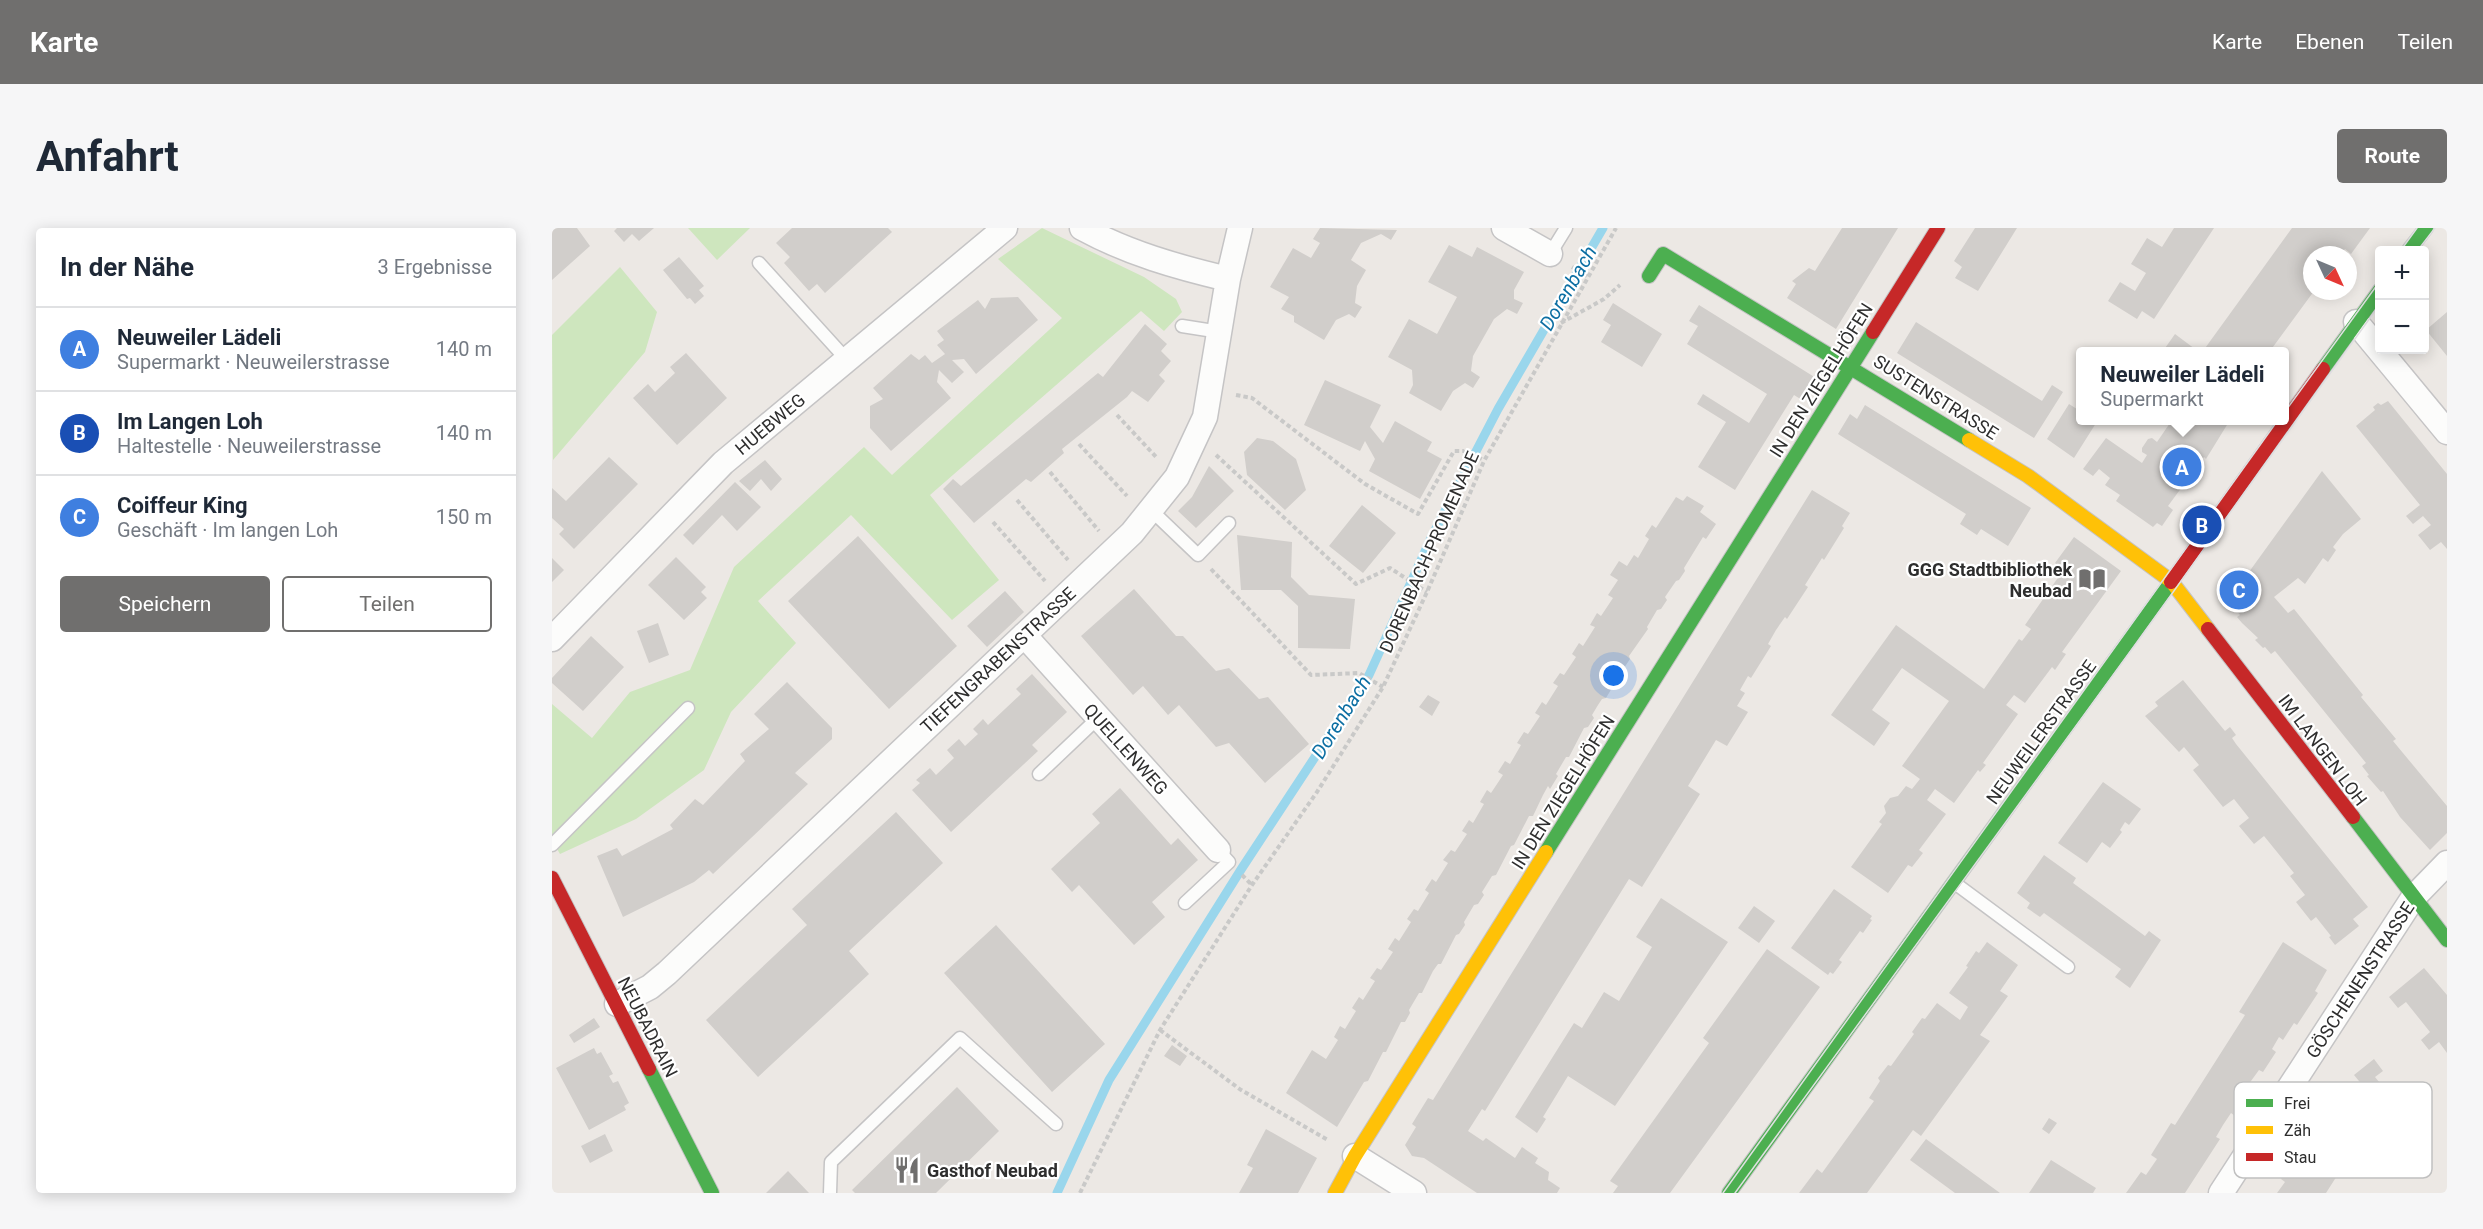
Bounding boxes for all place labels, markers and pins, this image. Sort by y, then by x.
pin: A [2162,444,2202,490]
pin: B [2182,502,2222,548]
place label: GGG Stadtbibliothek Neubad [1907,559,2072,601]
library icon: GGG Stadtbibliothek Neubad [2077,564,2107,594]
pin: C [2220,568,2258,613]
restaurant icon: Gasthof Neubad [892,1155,922,1185]
place label: Gasthof Neubad [927,1160,1058,1181]

